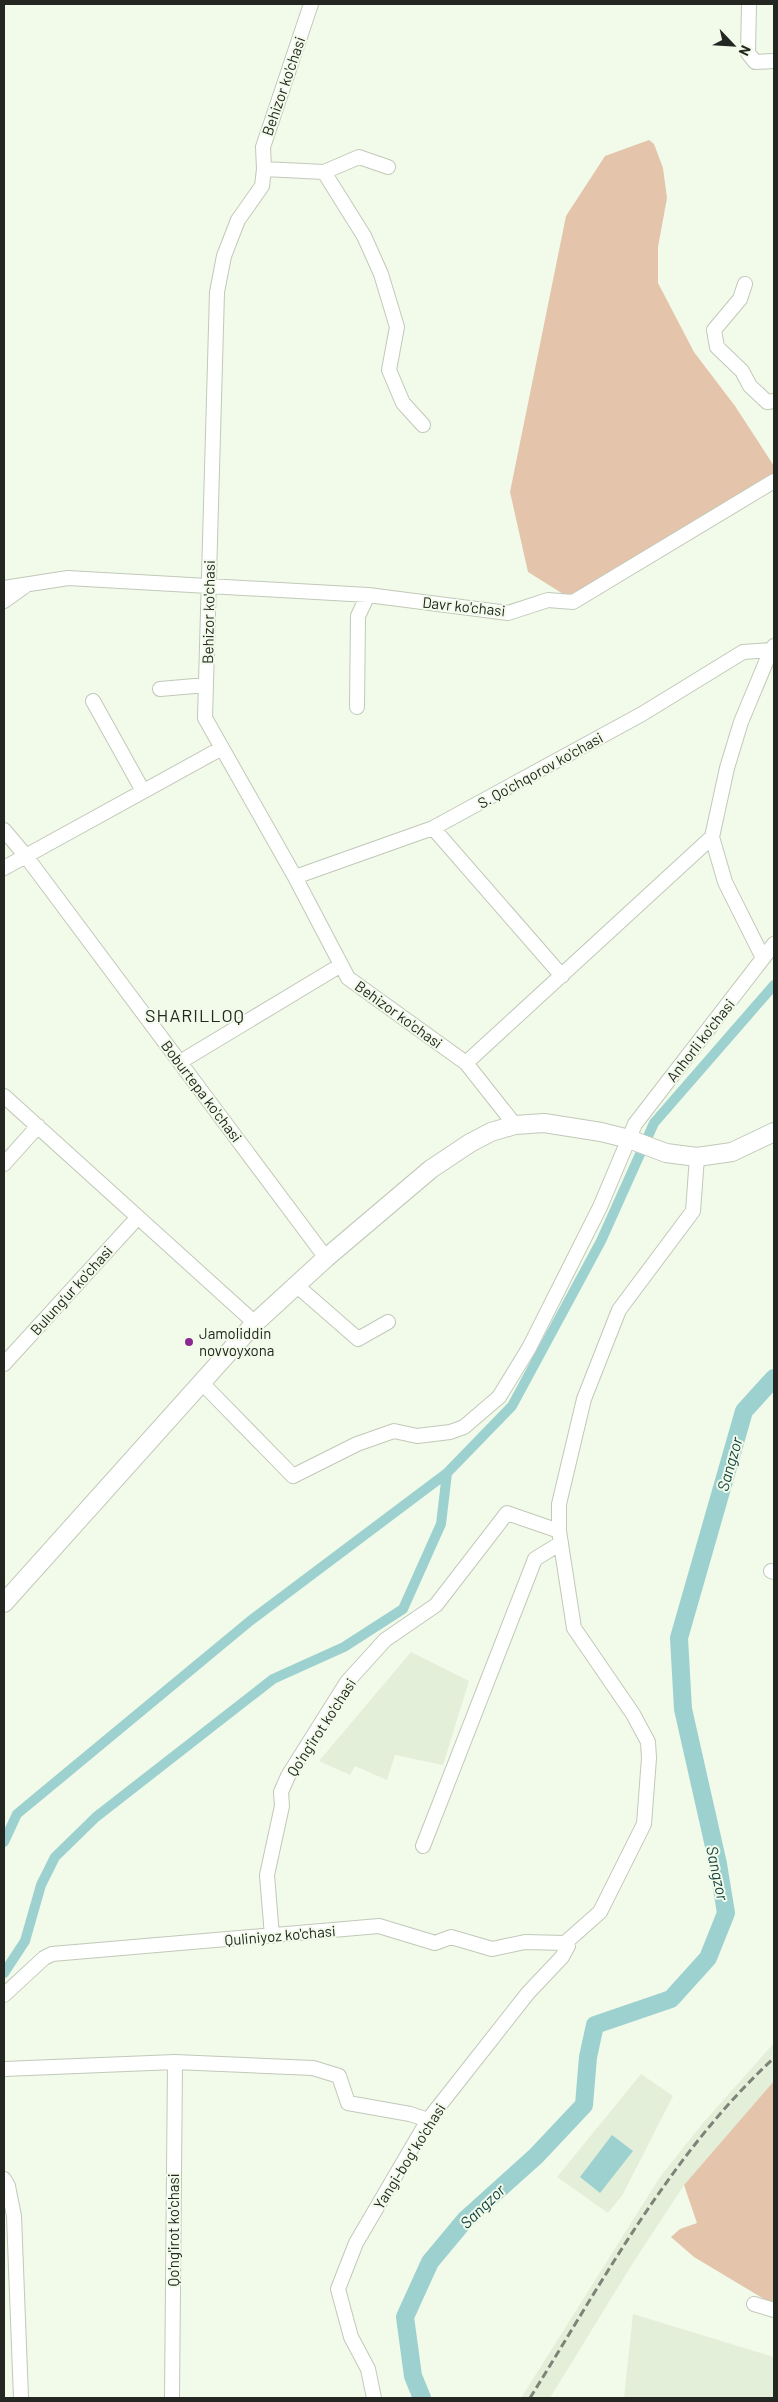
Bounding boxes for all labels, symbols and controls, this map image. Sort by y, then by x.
north arrow [708,20,758,70]
street label: Behizor ko'chasi [258,34,308,138]
text: N [736,43,755,59]
street label: Behizor ko'chasi [198,560,218,664]
street label: Davr ko'chasi [422,593,506,619]
street label: S. Qo'chqorov ko'chasi [474,728,606,812]
street label: Behizor ko'chasi [352,976,446,1052]
street label: Anhorli ko'chasi [662,995,738,1085]
district label: SHARILLOQ [145,1004,245,1026]
street label: Boburtepa ko'chasi [158,1037,246,1145]
street label: Bulung'ur ko'chasi [26,1242,116,1338]
place label: Jamoliddin novvoyxona [199,1324,274,1359]
marker: Jamoliddin novvoyxona [183,1336,195,1348]
water label: Sangzor [712,1434,746,1493]
street label: Qo'ng'irot ko'chasi [283,1675,359,1779]
water label: Sangzor [703,1844,733,1903]
street label: Quliniyoz ko'chasi [224,1921,336,1949]
street label: Yangi-bog' ko'chasi [369,2100,449,2212]
street label: Qo'ng'irot ko'chasi [164,2174,182,2286]
water label: Sangzor [456,2179,509,2232]

